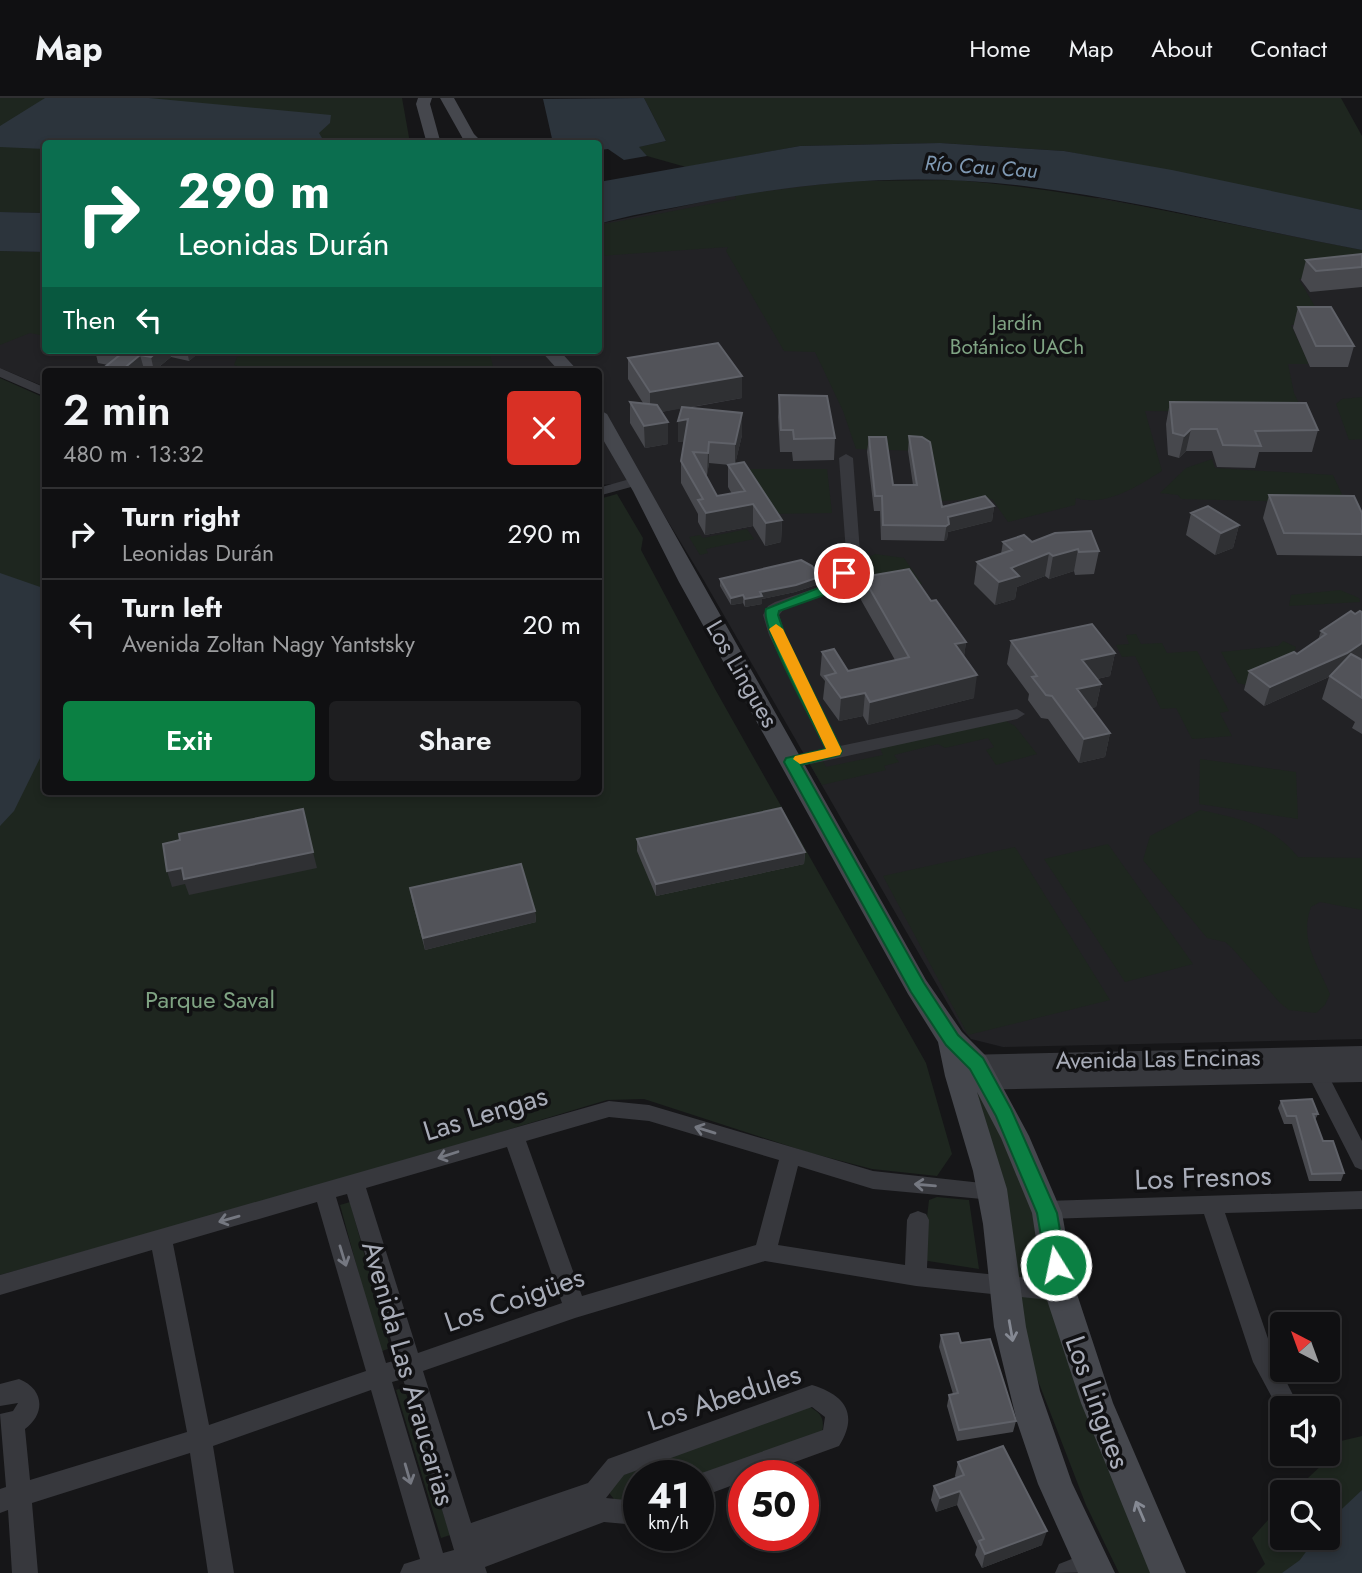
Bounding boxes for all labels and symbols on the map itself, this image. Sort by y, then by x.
water label: Río Cau Cau [924,148,1039,186]
park label: Jardín Botánico UACh [950,308,1084,362]
pin [814,543,874,603]
street label: Los Lingues [698,614,787,734]
park label: Parque Saval [145,982,275,1017]
street label: Avenida Las Encinas [1055,1039,1261,1078]
street label: Las Lengas [418,1075,552,1152]
one-way arrow [694,1122,716,1135]
one-way arrow [437,1150,459,1163]
street label: Los Fresnos [1134,1155,1272,1200]
one-way arrow [914,1178,936,1191]
one-way arrow [219,1213,241,1226]
position arrow [1019,1228,1093,1302]
street label: Avenida Las Araucarias [351,1236,466,1510]
one-way arrow [338,1245,351,1267]
street label: Los Coigües [439,1256,590,1343]
north arrow [1270,1312,1340,1382]
one-way arrow [1005,1319,1018,1342]
street label: Los Lingues [1055,1330,1140,1474]
street label: Los Abedules [642,1353,806,1442]
speed limit sign: 50 [728,1460,819,1551]
one-way arrow [402,1463,415,1485]
one-way arrow [1133,1501,1146,1522]

